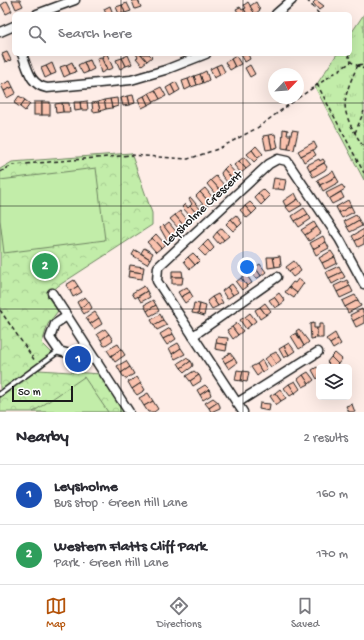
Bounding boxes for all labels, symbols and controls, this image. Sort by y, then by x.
search box [12,12,352,56]
icon: search [26,23,48,45]
text: Search here [58,25,132,43]
north arrow [268,68,304,104]
street label: Leysholme Crescent [160,167,247,250]
pin: 2 [32,251,58,281]
your location [237,257,257,277]
pin: 1 [65,344,91,374]
map controls [316,364,352,400]
button: layers [316,364,352,400]
scale bar [12,384,73,403]
text: 50 m [18,387,40,399]
text: Nearby [16,428,69,448]
text: 2 results [303,431,348,446]
text: Leysholme [54,478,118,496]
text: 1 [26,487,32,502]
text: 160 m [316,487,348,502]
text: Bus stop · Green Hill Lane [54,496,187,511]
text: Western Flatts Cliff Park [54,538,207,556]
text: 2 [26,547,32,562]
text: 170 m [316,547,348,562]
text: Park · Green Hill Lane [54,556,168,571]
tab: Map [45,595,67,631]
tab: Directions [157,595,201,631]
tab: Saved [291,595,319,631]

